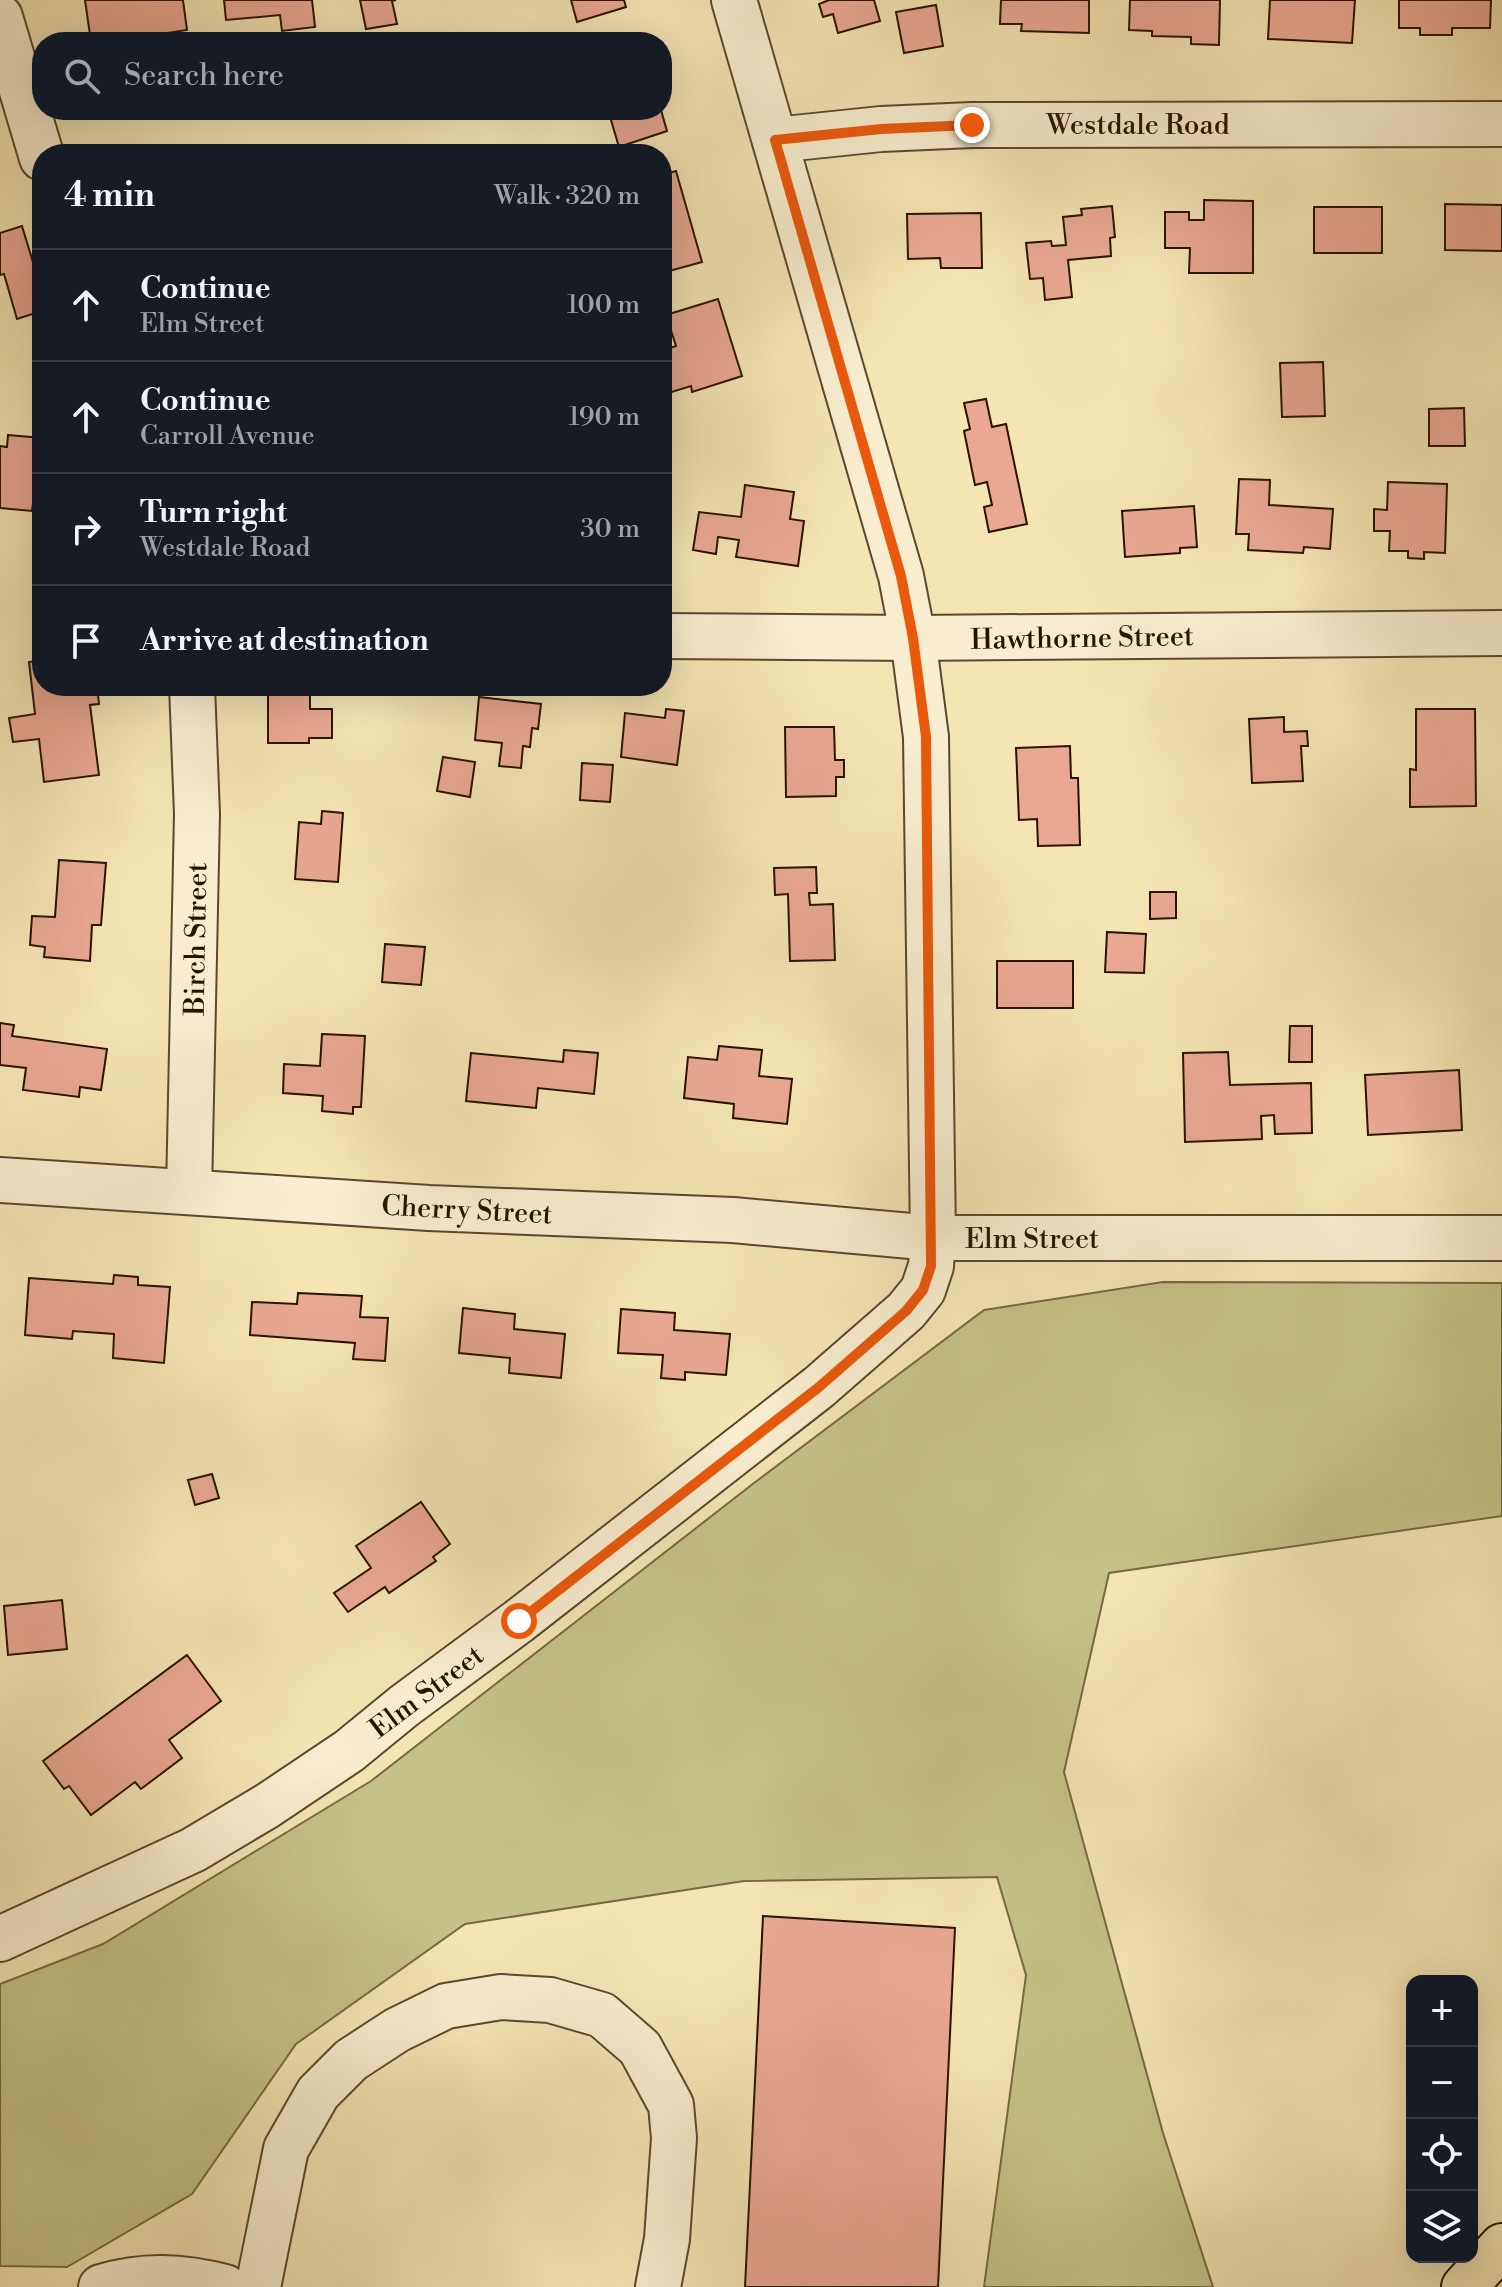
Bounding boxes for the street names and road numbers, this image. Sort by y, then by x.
street label: Westdale Road [1045,108,1230,143]
street label: Hawthorne Street [970,619,1194,658]
street label: Birch Street [178,862,215,1017]
street label: Cherry Street [380,1189,553,1232]
street label: Elm Street [965,1222,1099,1257]
street label: Elm Street [363,1638,491,1746]

